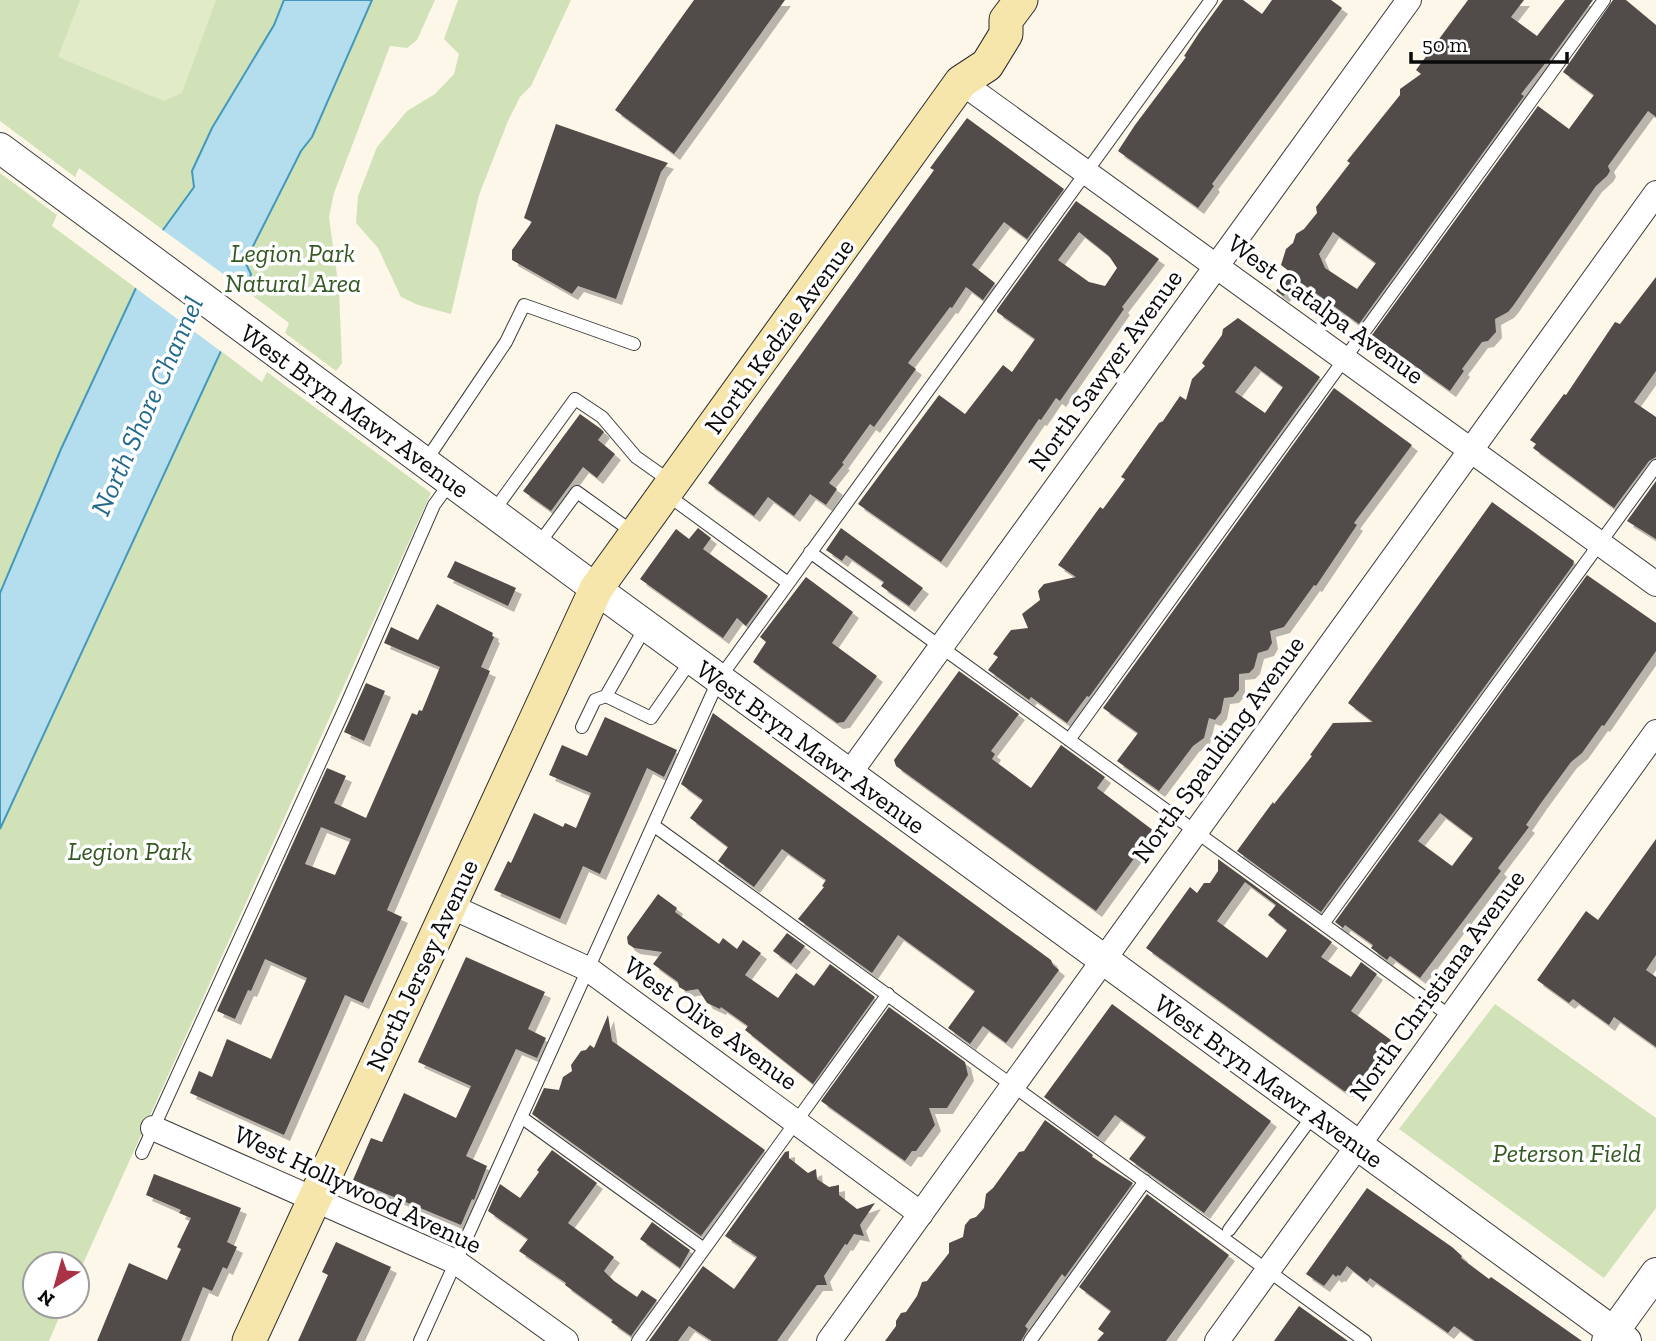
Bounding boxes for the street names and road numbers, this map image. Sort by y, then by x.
street label: West Catalpa Avenue [1222,227,1430,391]
street label: North Kedzie Avenue [697,232,861,440]
street label: North Sawyer Avenue [1021,263,1189,477]
street label: West Bryn Mawr Avenue [234,317,476,505]
street label: North Spaulding Avenue [1125,629,1311,869]
street label: West Bryn Mawr Avenue [690,653,932,841]
street label: North Jersey Avenue [359,854,485,1076]
street label: North Christiana Avenue [1342,863,1532,1107]
street label: West Olive Avenue [618,949,804,1097]
street label: West Bryn Mawr Avenue [1148,987,1390,1175]
street label: West Hollywood Avenue [229,1118,487,1260]

